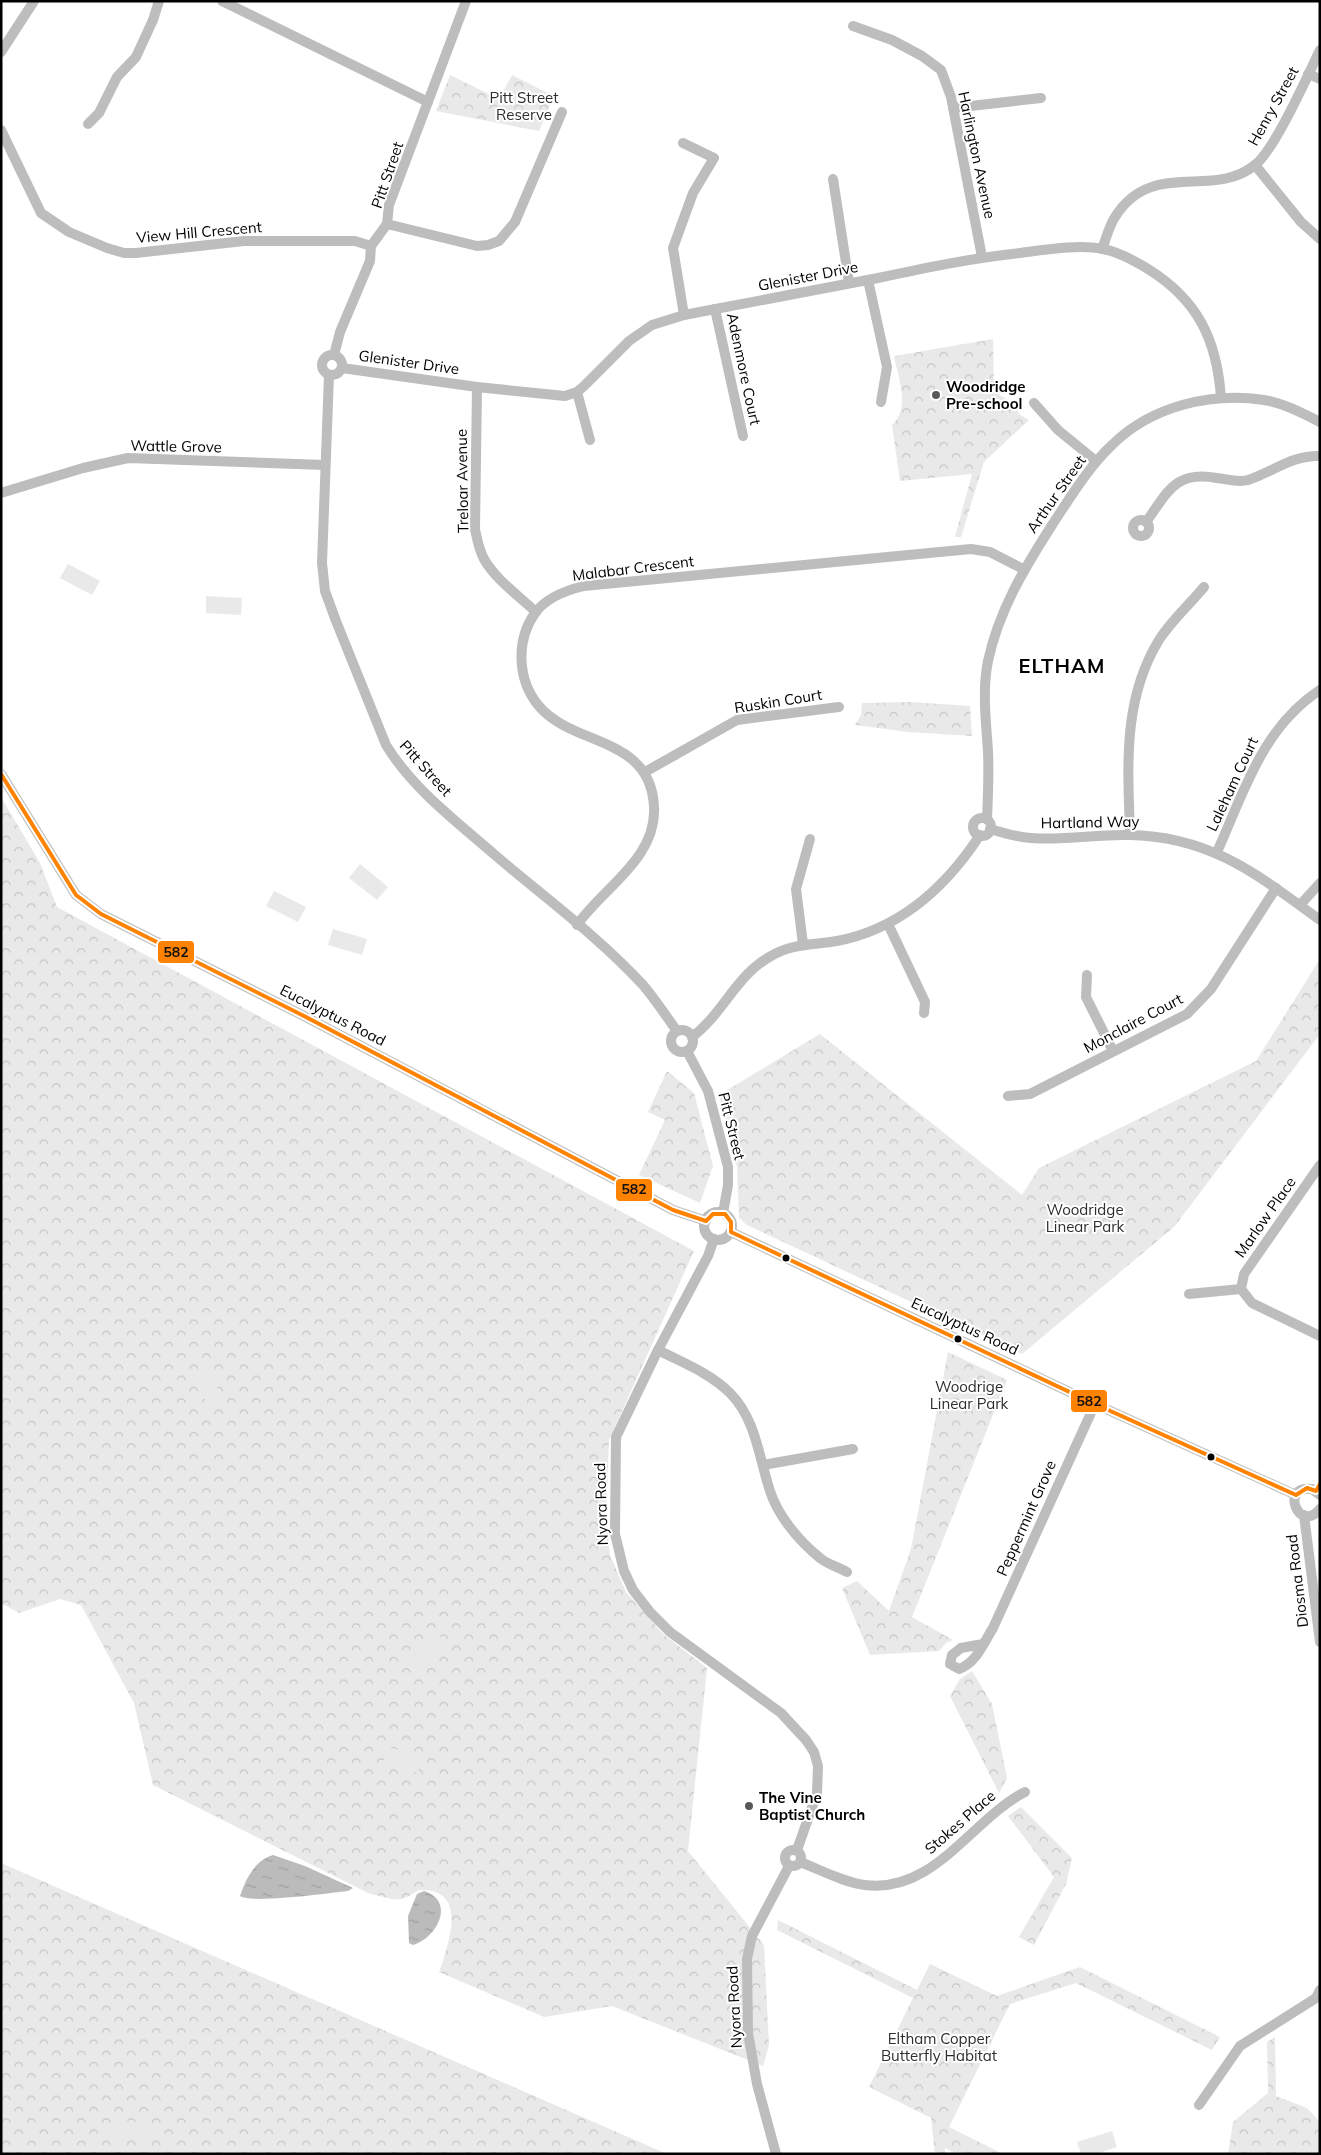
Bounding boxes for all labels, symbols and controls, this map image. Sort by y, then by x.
street label: Henry Street [1243,63,1303,149]
park label: Pitt Street Reserve [489,88,559,124]
street label: Harlington Avenue [954,90,1000,220]
street label: Pitt Street [367,139,407,211]
street label: View Hill Crescent [135,217,263,247]
street label: Glenister Drive [756,257,860,295]
street label: Adenmore Court [723,311,765,427]
street label: Glenister Drive [357,346,461,378]
place label: Woodridge Pre-school [946,377,1026,413]
marker: Woodridge Pre-school [930,389,942,401]
street label: Treloar Avenue [452,429,472,533]
street label: Wattle Grove [130,436,222,456]
street label: Arthur Street [1022,452,1090,536]
street label: Malabar Crescent [571,551,695,585]
district label: ELTHAM [1019,653,1105,678]
street label: Ruskin Court [733,685,823,717]
street label: Laleham Court [1202,734,1262,834]
street label: Pitt Street [396,736,456,800]
street label: Hartland Way [1041,812,1139,832]
line badge: 582 [157,940,195,964]
text: 582 [163,943,189,961]
street label: Eucalyptus Road [277,980,389,1050]
street label: Monclaire Court [1080,989,1186,1057]
street label: Pitt Street [714,1090,750,1162]
street label: Marlow Place [1230,1173,1300,1261]
line badge: 582 [615,1178,653,1202]
text: 582 [621,1180,647,1198]
park label: Woodridge Linear Park [1046,1200,1125,1236]
unlabelled marker [781,1253,791,1263]
street label: Eucalyptus Road [908,1293,1022,1359]
unlabelled marker [953,1334,963,1344]
park label: Woodrige Linear Park [930,1377,1009,1413]
line badge: 582 [1070,1389,1108,1413]
text: 582 [1076,1392,1102,1410]
unlabelled marker [1206,1452,1216,1462]
street label: Peppermint Grove [992,1457,1060,1579]
street label: Nyora Road [590,1462,612,1546]
street label: Diosma Road [1282,1533,1312,1629]
street label: Stokes Place [921,1786,999,1858]
place label: The Vine Baptist Church [759,1788,865,1824]
marker: The Vine Baptist Church [743,1800,755,1812]
street label: Nyora Road [722,1965,746,2049]
park label: Eltham Copper Butterfly Habitat [881,2029,997,2065]

